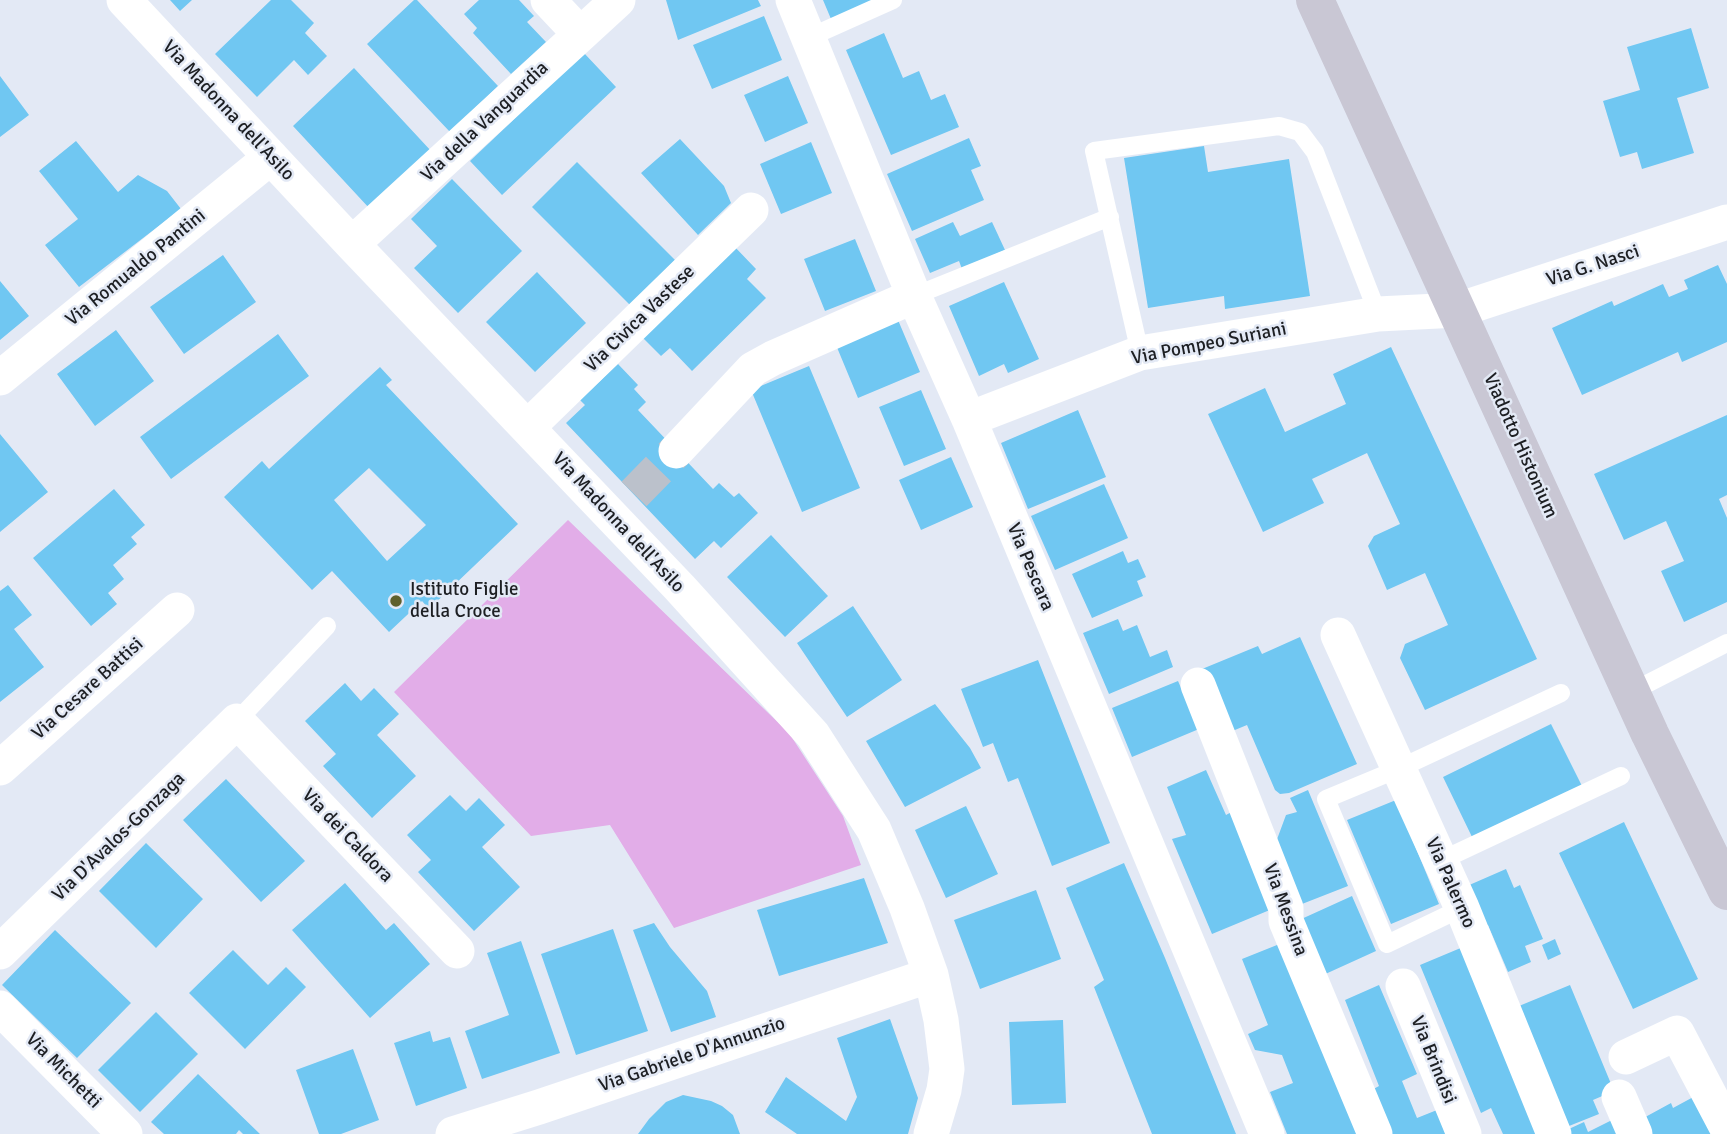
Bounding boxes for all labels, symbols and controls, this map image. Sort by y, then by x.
street label: Via Madonna dell'Asilo [157,36,299,186]
street label: Via della Vanguardia [416,57,554,187]
street label: Via Romualdo Pantini [61,205,211,331]
street label: Via G. Nasci [1544,240,1642,292]
street label: Via Civica Vastese [580,261,700,377]
street label: Via Pompeo Suriani [1130,318,1288,370]
street label: Viadotto Histonium [1478,370,1562,522]
street label: Via Madonna dell'Asilo [547,448,689,598]
street label: Via Pescara [1001,520,1059,614]
place label: Istituto Figlie della Croce [410,579,519,623]
marker: Istituto Figlie della Croce [388,593,404,609]
street label: Via Cesare Battisi [28,633,148,745]
street label: Via D'Avalos-Gonzaga [48,768,190,906]
street label: Via dei Caldora [297,784,397,888]
street label: Via Palermo [1420,834,1480,932]
street label: Via Messina [1258,861,1312,959]
street label: Via Gabriele D'Annunzio [596,1012,788,1098]
street label: Via Brindisi [1405,1013,1461,1107]
street label: Via Michetti [20,1028,106,1114]

